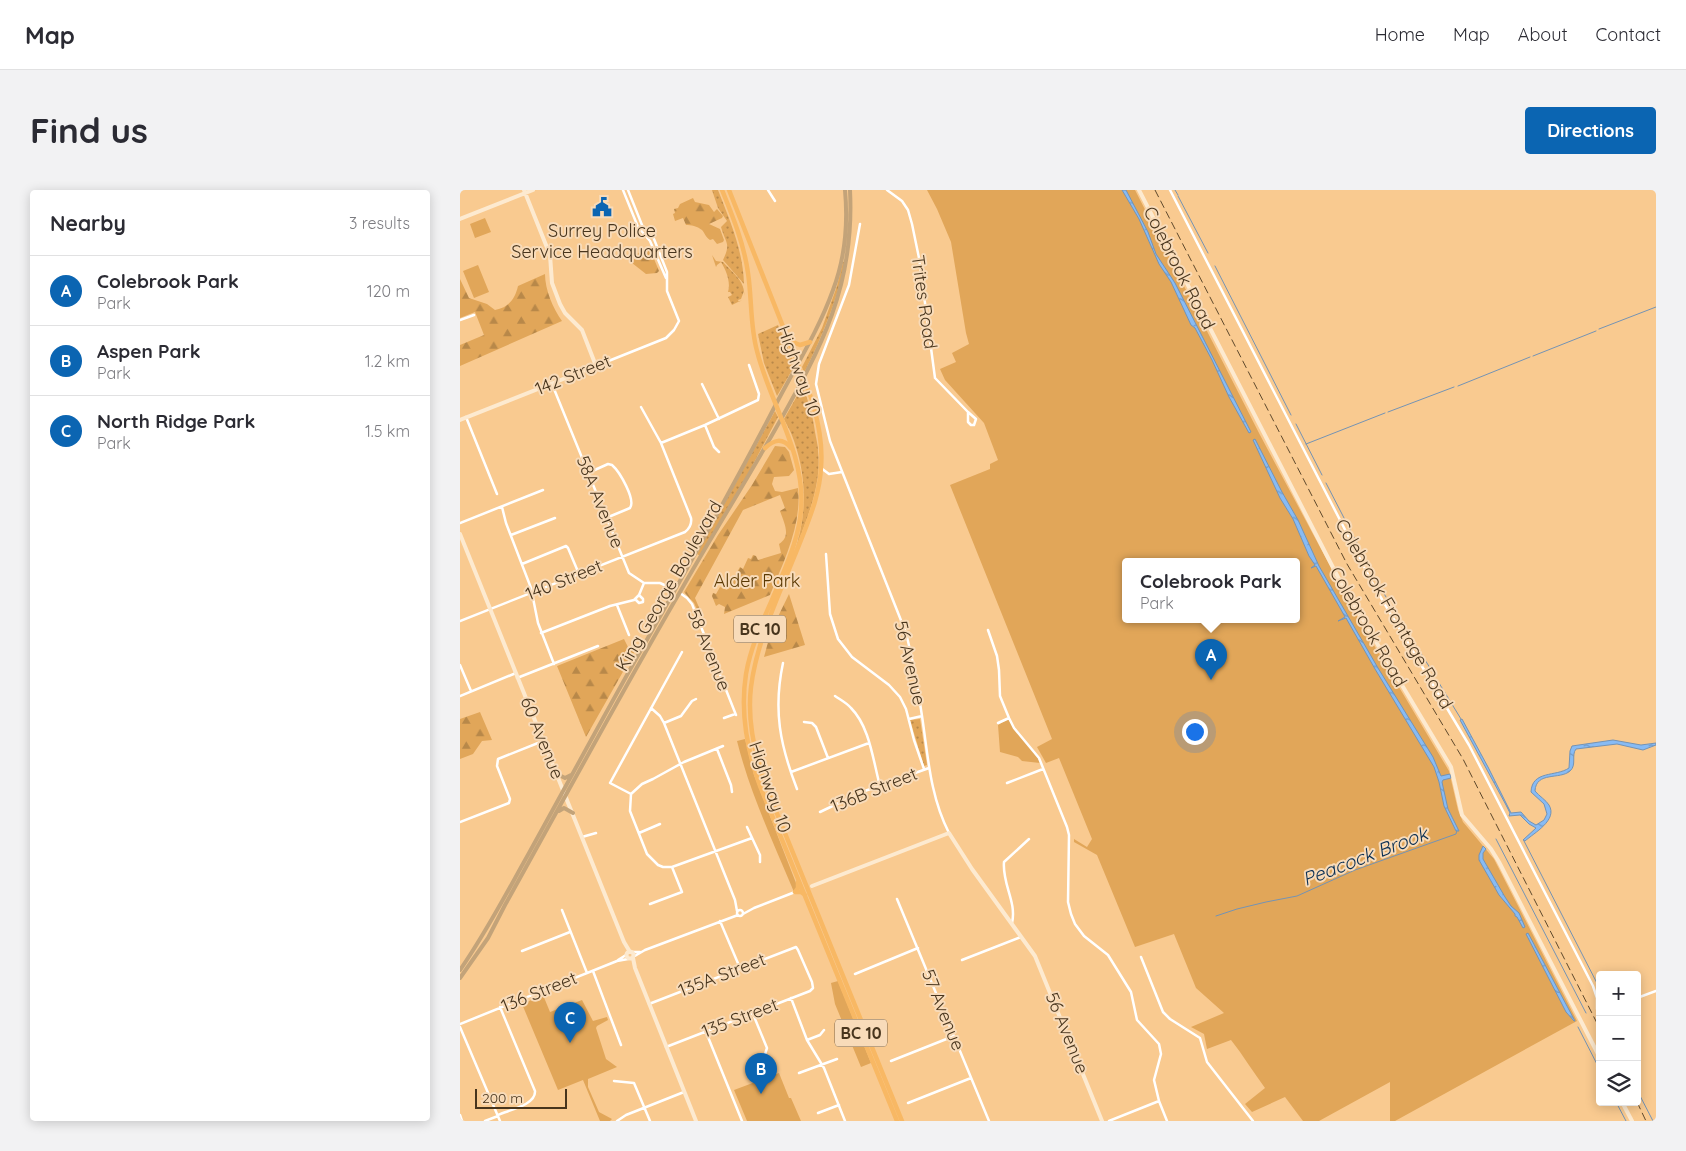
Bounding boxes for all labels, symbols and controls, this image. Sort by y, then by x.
text: Map [25,20,75,50]
text: Home [1375,23,1425,46]
text: Map [1453,23,1490,46]
text: About [1518,23,1568,46]
text: Contact [1596,23,1661,46]
button: Directions [1525,107,1656,154]
text: Find us [30,108,148,152]
public building icon: Surrey Police Service Headquarters [591,196,613,218]
street label: Colebrook Road [1139,202,1220,333]
text: Nearby [50,210,126,236]
text: 3 results [349,213,410,233]
place label: Surrey Police Service Headquarters [511,219,693,263]
street label: Trites Road [907,253,942,350]
text: Colebrook Park [97,269,239,293]
text: A [61,281,71,301]
text: 120 m [367,281,410,301]
text: Park [97,293,131,313]
street label: Highway 10 [772,322,827,420]
text: Aspen Park [97,339,200,363]
street label: 142 Street [531,349,614,400]
text: B [61,351,71,371]
text: 1.2 km [365,351,410,371]
text: Park [97,363,131,383]
text: North Ridge Park [97,409,255,433]
text: C [61,421,71,441]
text: 1.5 km [365,421,410,441]
text: Park [97,433,131,453]
street label: 58A Avenue [572,452,629,551]
street label: King George Boulevard [610,496,727,675]
street label: Colebrook Frontage Road [1330,514,1458,713]
street label: 140 Street [522,554,606,605]
popup [1122,558,1300,623]
street label: Colebrook Road [1325,562,1412,691]
park label: Alder Park [714,569,800,592]
text: Colebrook Park [1140,569,1282,593]
text: Park [1140,593,1174,613]
street label: 58 Avenue [683,606,736,694]
road number: BC 10 [734,616,786,642]
street label: 56 Avenue [890,618,931,707]
pin: A [1195,639,1227,680]
street label: 60 Avenue [516,693,569,782]
your location [1182,719,1208,745]
street label: Highway 10 [744,738,797,836]
street label: 136B Street [827,762,921,817]
water label: Peacock Brook [1299,820,1433,891]
street label: 135A Street [675,947,769,1002]
street label: 136 Street [497,966,580,1017]
street label: 57 Avenue [917,966,970,1054]
map controls [1596,971,1641,1106]
button: + [1596,971,1641,1016]
street label: 56 Avenue [1041,989,1094,1077]
street label: 135 Street [698,992,781,1043]
pin: C [554,1002,586,1043]
button: − [1596,1016,1641,1061]
road number: BC 10 [835,1020,887,1046]
pin: B [745,1053,777,1094]
button: layers [1596,1061,1641,1106]
scale bar [475,1086,568,1109]
text: 200 m [482,1089,523,1107]

